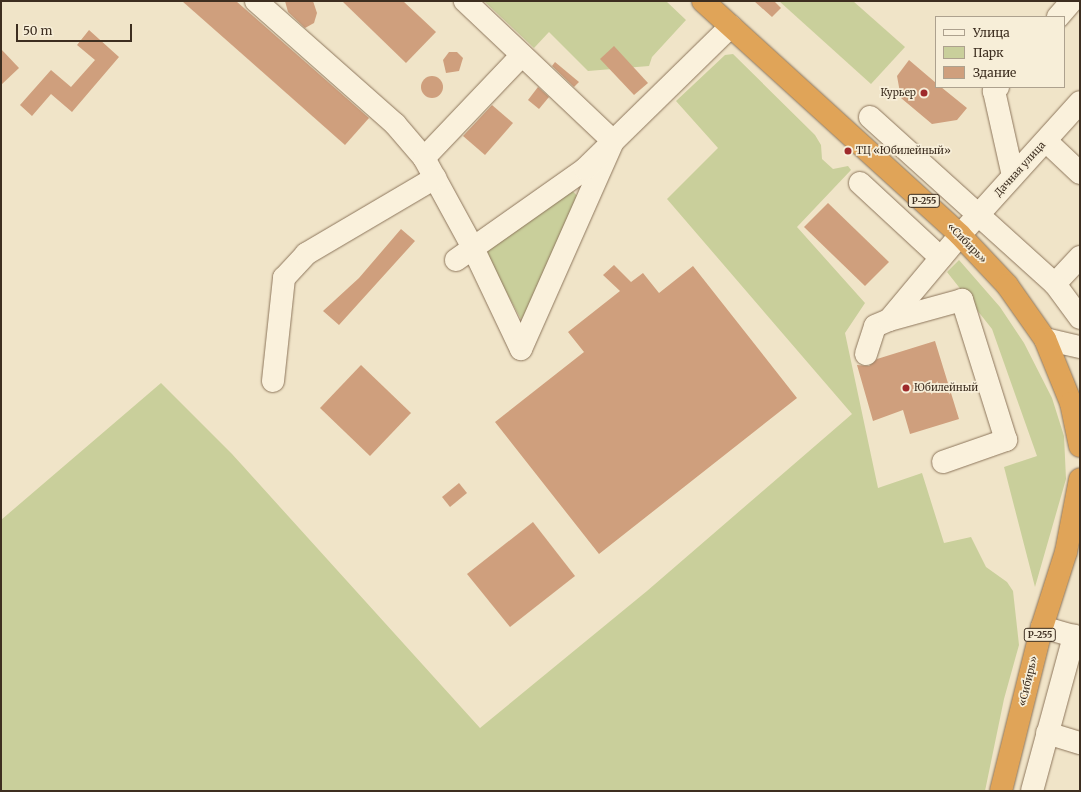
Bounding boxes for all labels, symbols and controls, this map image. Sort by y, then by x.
scale bar [18,16,134,42]
legend [935,16,1065,88]
text: 50 m [23,23,52,38]
text: Улица [973,25,1010,40]
text: Парк [973,45,1004,60]
text: Здание [973,65,1016,80]
place label: Курьер [880,87,916,99]
marker: Курьер [919,88,929,98]
street label: Дачная улица [992,139,1048,199]
place label: ТЦ «Юбилейный» [856,145,951,157]
marker: ТЦ «Юбилейный» [843,146,853,156]
road number: Р-255 [907,194,941,208]
street label: «Сибирь» [945,220,989,266]
place label: Юбилейный [914,382,978,394]
marker: Юбилейный [901,383,911,393]
road number: Р-255 [1023,628,1057,642]
street label: «Сибирь» [1016,655,1040,707]

